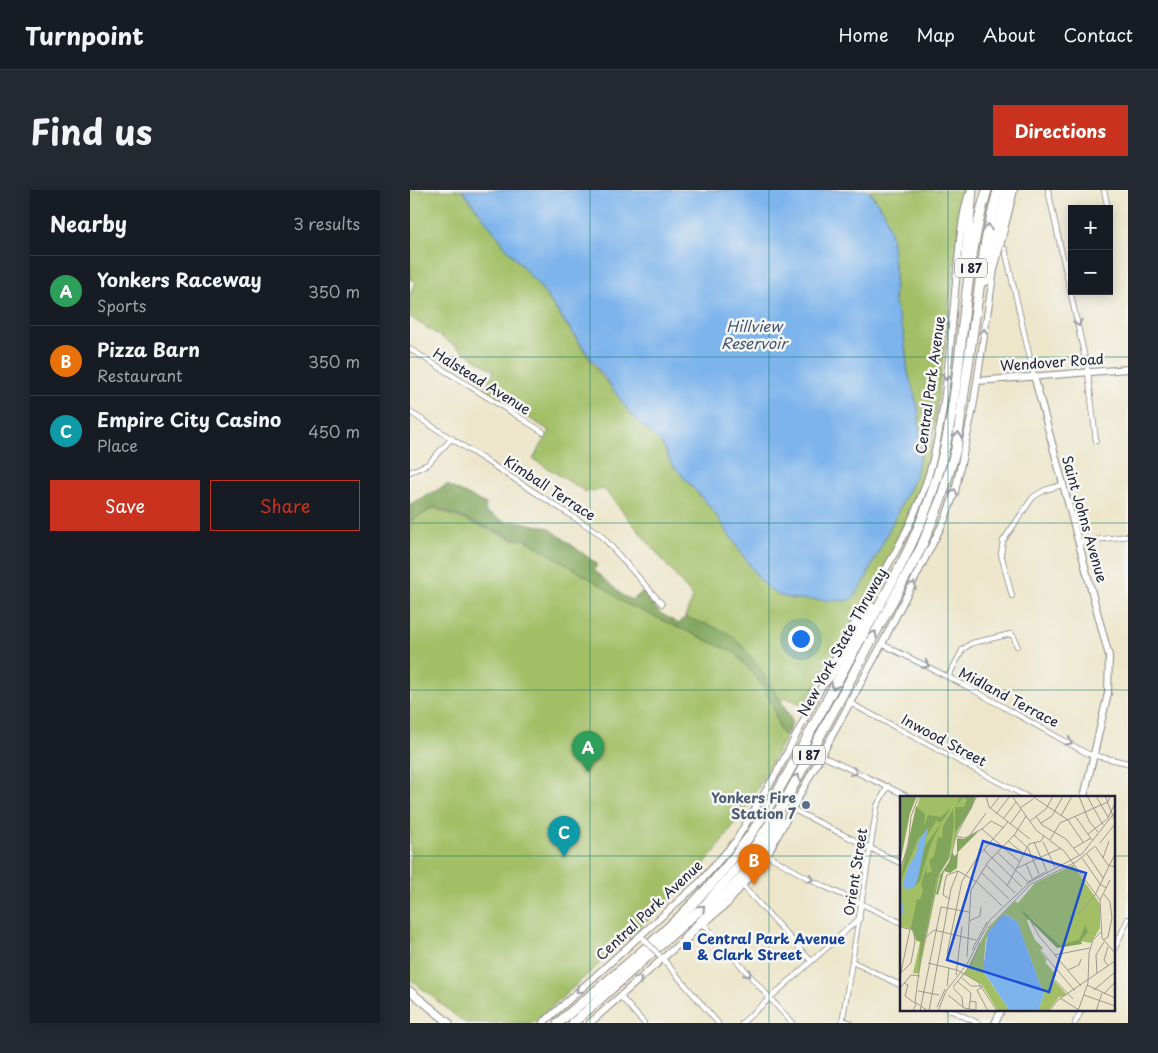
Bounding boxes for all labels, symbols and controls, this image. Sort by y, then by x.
text: Turnpoint [25,17,144,53]
text: Home [838,21,888,48]
text: Map [916,21,955,48]
text: About [983,21,1035,48]
text: Contact [1063,21,1133,48]
text: Find us [30,104,152,157]
button: Directions [993,105,1128,156]
map controls [1068,205,1113,295]
button: + [1068,205,1113,250]
text: Nearby [50,207,127,239]
text: 3 results [293,211,360,235]
one-way arrow [982,223,993,231]
button: − [1068,250,1113,295]
road number: I 87 [955,258,987,278]
text: Yonkers Raceway [97,265,262,293]
text: A [60,279,72,303]
text: 350 m [308,279,360,303]
text: Sports [97,293,146,317]
water label: Hillview Reservoir [721,314,789,354]
street label: Central Park Avenue [910,314,950,455]
one-way arrow [1072,319,1082,328]
one-way arrow [978,328,989,336]
text: Pizza Barn [97,335,200,363]
street label: Halstead Avenue [429,343,535,420]
street label: Wendover Road [999,348,1105,376]
text: B [61,349,71,373]
text: 350 m [308,349,360,373]
text: Restaurant [97,363,183,387]
one-way arrow [941,373,952,381]
text: Empire City Casino [97,405,281,433]
text: C [60,419,72,443]
text: 450 m [308,419,360,443]
one-way arrow [953,431,963,440]
text: Place [97,433,138,457]
street label: Kimball Terrace [500,450,600,526]
street label: Saint Johns Avenue [1057,453,1113,585]
button: Save [50,480,200,531]
button: Share [210,480,360,531]
one-way arrow [948,487,959,496]
street label: New York State Thruway [792,564,892,720]
one-way arrow [907,581,917,590]
your location [788,626,814,652]
one-way arrow [868,630,878,639]
one-way arrow [921,659,930,669]
street label: Midland Terrace [955,662,1063,732]
one-way arrow [830,681,840,690]
street label: Inwood Street [898,709,991,771]
pin: A [572,731,604,772]
one-way arrow [1064,736,1073,746]
road number: I 87 [793,746,825,764]
one-way arrow [849,766,858,777]
one-way arrow [791,773,801,782]
place label: Yonkers Fire Station 7 [711,787,797,824]
inset map [900,796,1116,1010]
marker: Yonkers Fire Station 7 [800,799,812,811]
pin: C [548,816,580,857]
street label: Orient Street [838,826,872,917]
pin: B [738,844,770,885]
street label: Central Park Avenue [591,855,707,965]
one-way arrow [804,872,813,882]
one-way arrow [697,905,706,914]
place label: Central Park Avenue & Clark Street [697,928,845,965]
marker: Central Park Avenue & Clark Street [681,940,693,952]
one-way arrow [742,968,751,977]
one-way arrow [634,976,643,985]
one-way arrow [575,984,584,993]

